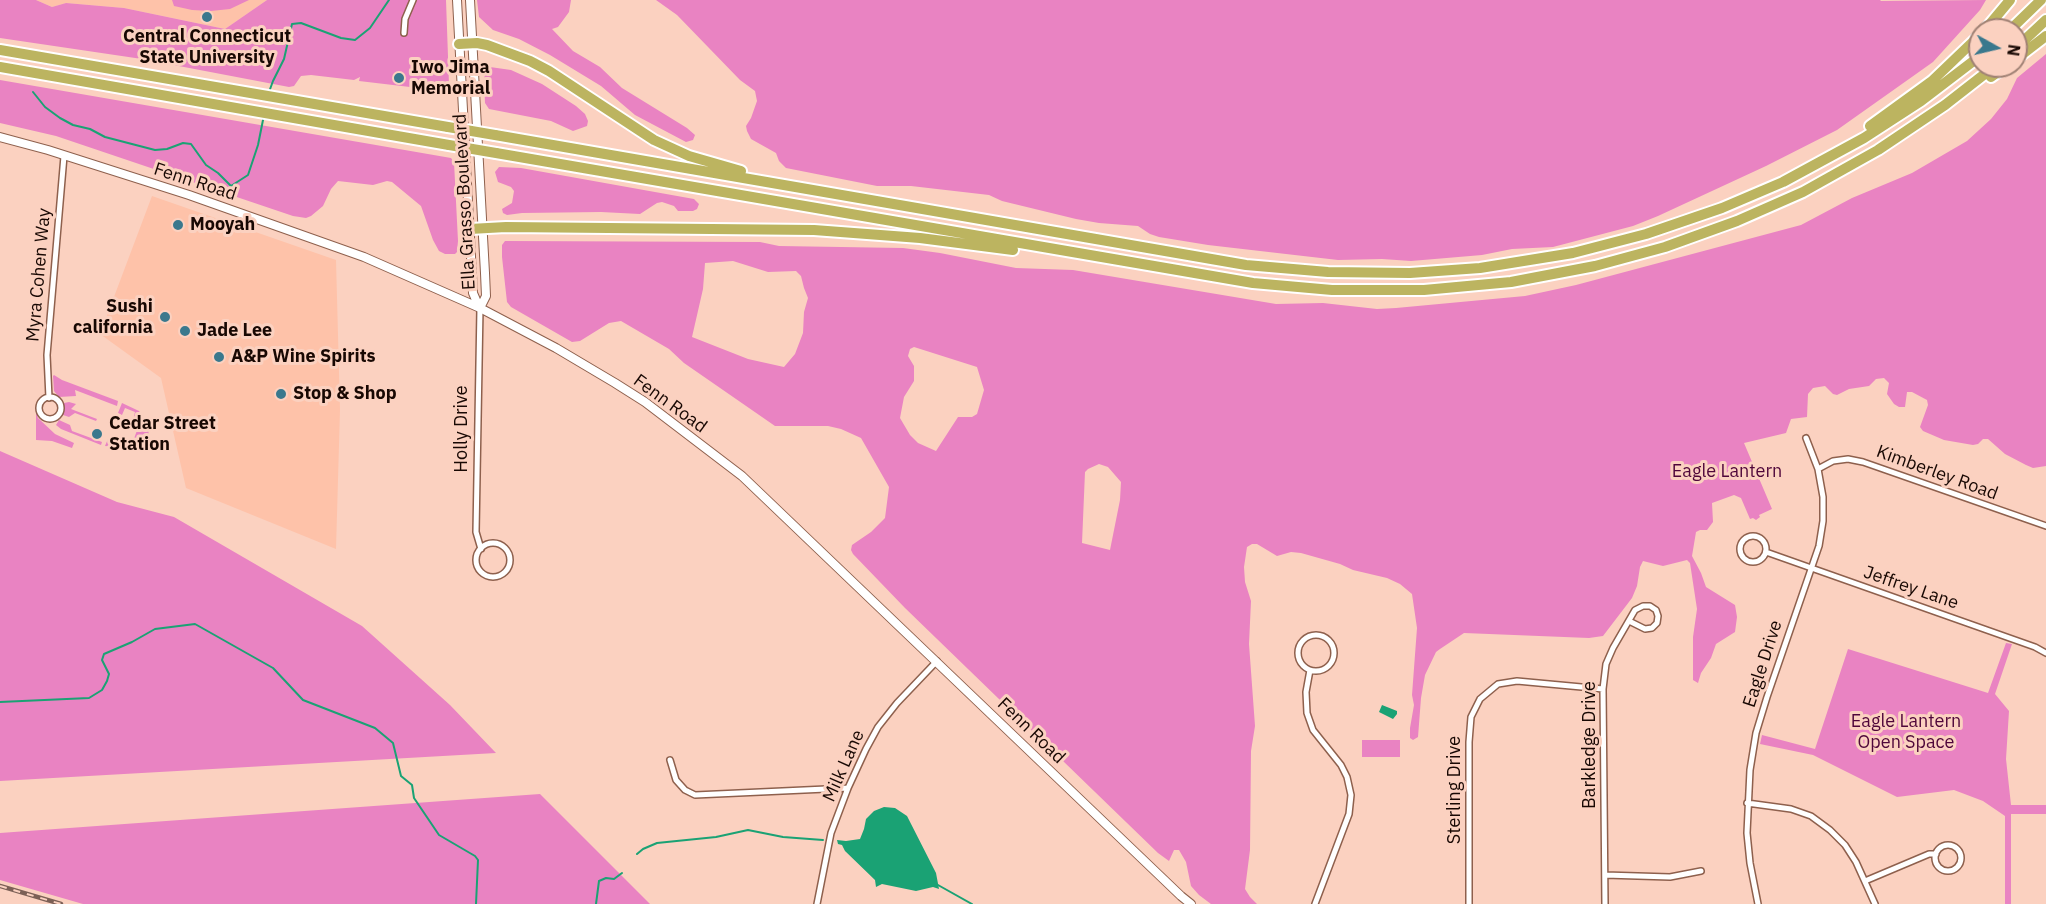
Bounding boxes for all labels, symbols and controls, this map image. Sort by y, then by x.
marker: Central Connecticut State University [200,10,214,24]
north arrow [1968,18,2028,78]
place label: Central Connecticut State University [123,26,291,68]
text: N [2003,43,2025,57]
place label: Iwo Jima Memorial [411,57,490,100]
marker: Iwo Jima Memorial [392,71,406,85]
street label: Ella Grasso Boulevard [450,113,480,291]
street label: Fenn Road [151,159,239,205]
street label: Myra Cohen Way [22,207,56,343]
place label: Mooyah [190,214,255,236]
marker: Mooyah [171,218,185,232]
place label: Sushi california [73,296,153,338]
marker: Sushi california [158,310,172,324]
place label: Jade Lee [197,320,272,342]
marker: Jade Lee [178,324,192,338]
place label: A&P Wine Spirits [231,346,376,368]
marker: A&P Wine Spirits [212,350,226,364]
street label: Fenn Road [629,370,711,438]
place label: Stop & Shop [293,383,397,405]
street label: Holly Drive [451,385,473,473]
marker: Stop & Shop [274,387,288,401]
place label: Cedar Street Station [109,413,216,456]
marker: Cedar Street Station [90,427,104,441]
street label: Kimberley Road [1873,441,2001,505]
park label: Eagle Lantern [1672,461,1782,483]
street label: Jeffrey Lane [1861,562,1961,614]
street label: Eagle Drive [1739,618,1787,710]
street label: Barkledge Drive [1579,681,1601,809]
street label: Fenn Road [993,694,1069,768]
park label: Eagle Lantern Open Space [1851,711,1961,754]
street label: Milk Lane [819,727,869,805]
street label: Sterling Drive [1444,736,1466,844]

